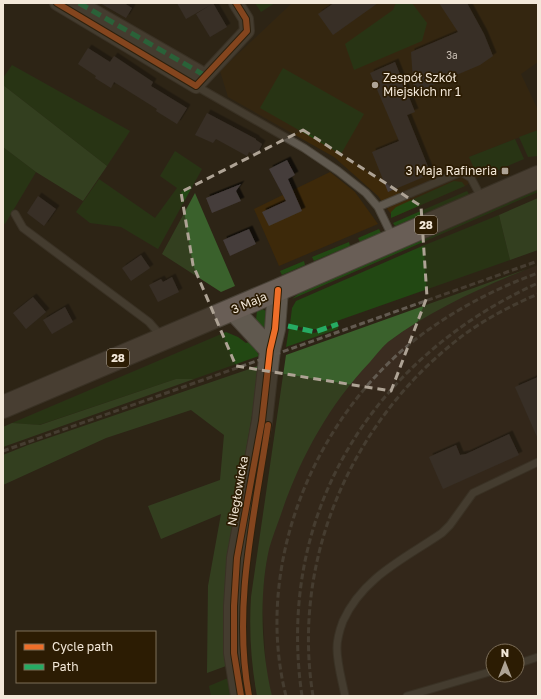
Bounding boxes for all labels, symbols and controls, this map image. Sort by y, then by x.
house number: 3a [446,49,458,61]
place label: Zespół Szkół Miejskich nr 1 [383,70,461,99]
marker: Zespół Szkół Miejskich nr 1 [370,80,380,90]
place label: 3 Maja Rafineria [405,163,497,178]
marker: 3 Maja Rafineria [500,166,510,176]
road number: 28 [415,216,437,234]
street label: 3 Maja [229,288,269,317]
road number: 28 [107,349,129,367]
street label: Niegłowicka [224,455,251,527]
legend [16,631,156,683]
text: Cycle path [52,639,113,654]
north arrow [485,643,525,683]
text: N [501,646,509,659]
text: Path [52,659,79,674]

